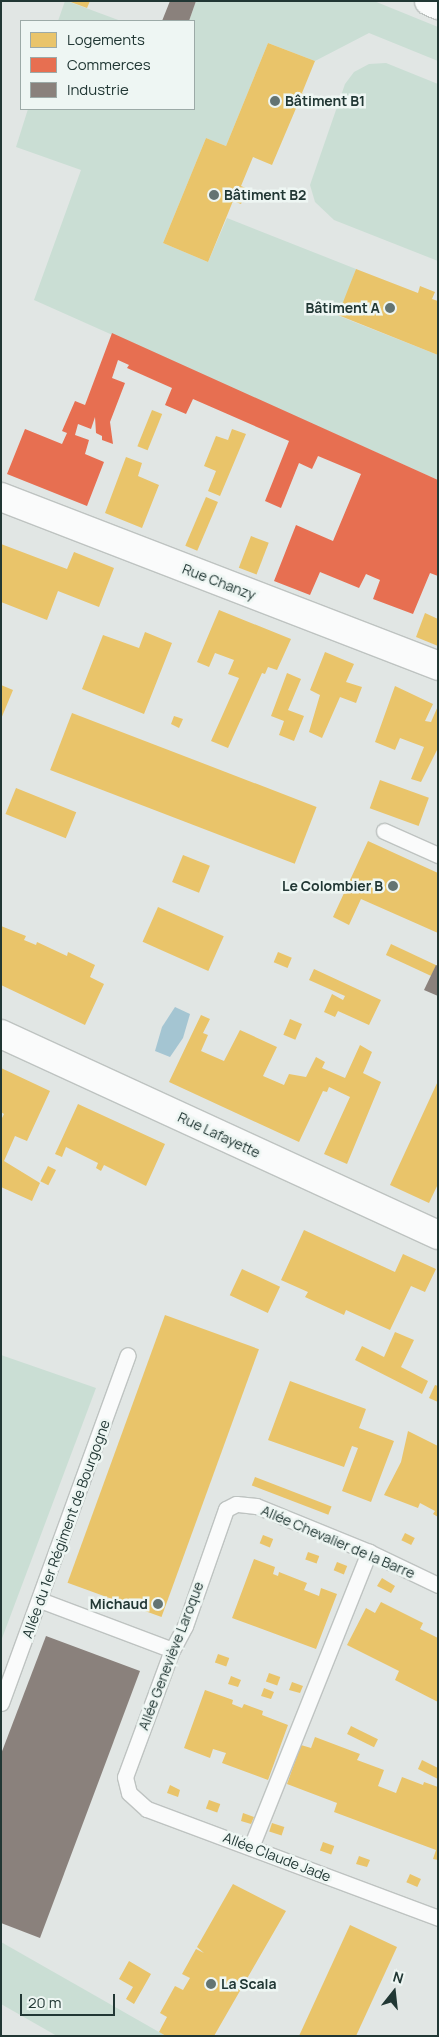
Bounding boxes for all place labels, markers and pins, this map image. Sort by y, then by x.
place label: Bâtiment B1 [285,93,365,109]
marker: Bâtiment B1 [269,95,281,107]
place label: Bâtiment B2 [224,187,306,203]
marker: Bâtiment B2 [208,189,220,201]
place label: Bâtiment A [305,300,380,316]
marker: Bâtiment A [384,302,396,314]
place label: Le Colombier B [282,878,383,894]
marker: Le Colombier B [387,880,399,892]
place label: Michaud [90,1596,148,1612]
marker: Michaud [152,1598,164,1610]
place label: La Scala [221,1976,277,1992]
marker: La Scala [205,1978,217,1990]

